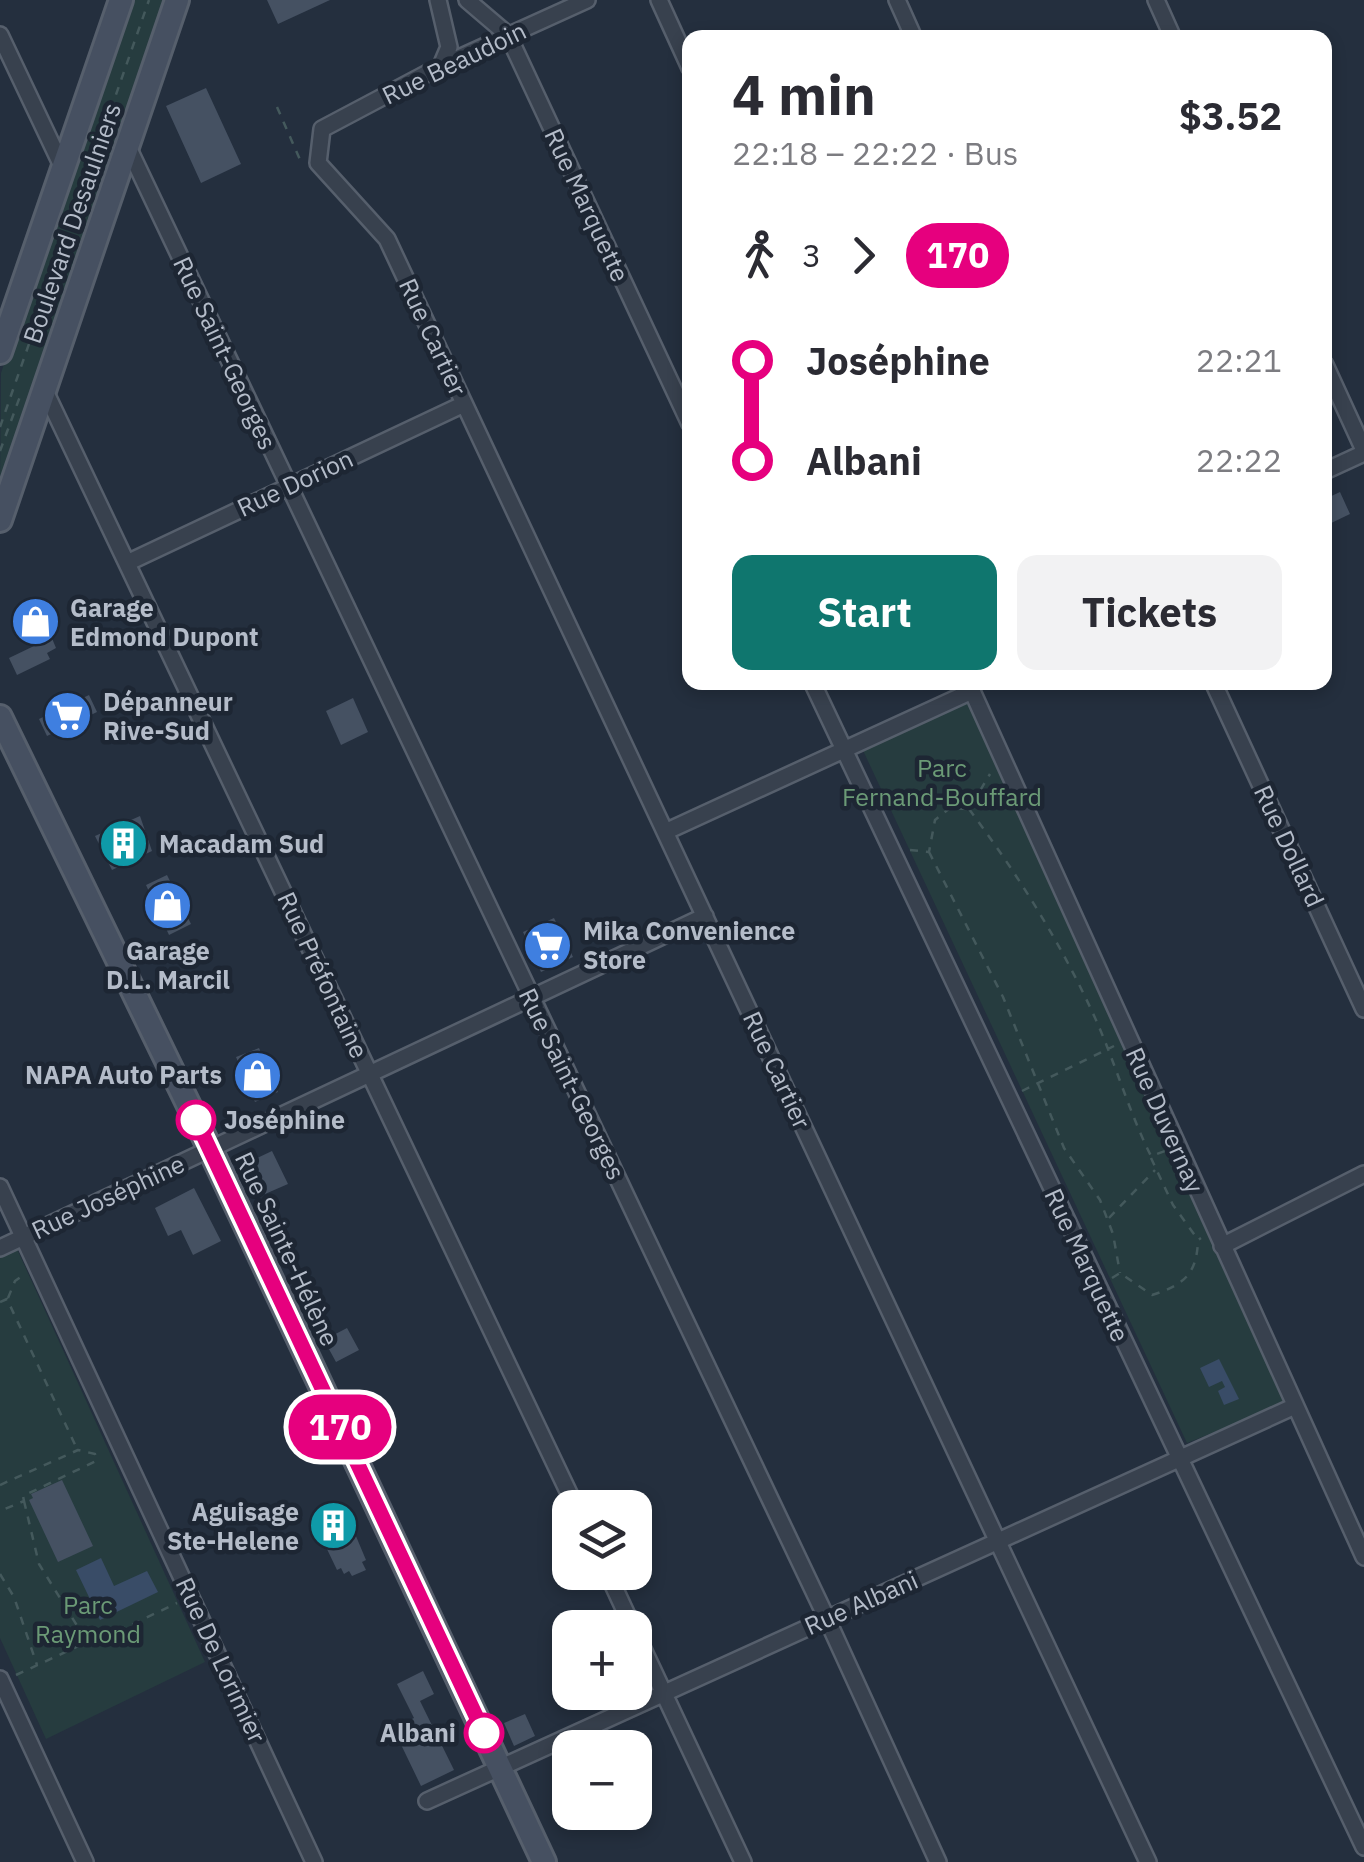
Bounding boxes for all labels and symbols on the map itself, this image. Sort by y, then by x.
street label: Rue Beaudoin [376,13,531,112]
street label: Boulevard Desaulniers [15,98,128,347]
street label: Rue Marquette [537,123,637,287]
street label: Rue Saint-Georges [166,251,285,455]
street label: Rue Cartier [392,273,475,401]
street label: Rue Dorion [232,441,358,524]
place label: Garage Edmond Dupont [70,591,259,653]
shop icon: Garage Edmond Dupont [9,596,61,648]
place label: Dépanneur Rive-Sud [103,685,233,747]
supermarket icon: Dépanneur Rive-Sud [42,690,94,742]
park label: Parc Fernand-Bouffard [842,751,1042,813]
street label: Rue Dollard [1247,779,1332,912]
building icon: Macadam Sud [98,818,150,870]
place label: Macadam Sud [159,827,324,860]
shop icon: Garage D.L. Marcil [142,879,194,931]
street label: Rue Préfontaine [270,886,376,1063]
place label: Mika Convenience Store [583,914,795,976]
supermarket icon: Mika Convenience Store [522,919,574,971]
place label: Garage D.L. Marcil [106,934,230,996]
street label: Rue Saint-Georges [512,982,633,1185]
street label: Rue Cartier [736,1006,819,1134]
street label: Rue Duvernay [1119,1042,1212,1198]
shop icon: NAPA Auto Parts [231,1049,283,1101]
place label: NAPA Auto Parts [25,1058,222,1091]
marker: Joséphine [177,1101,215,1139]
place label: Joséphine [224,1103,345,1136]
street label: Rue Sainte-Hélène [228,1146,347,1351]
street label: Rue Joséphine [26,1147,190,1246]
street label: Rue Marquette [1037,1183,1137,1347]
line badge: 170 [282,1394,398,1460]
place label: Aguisage Ste-Helene [167,1495,299,1557]
building icon: Aguisage Ste-Helene [308,1500,360,1552]
street label: Rue Albani [799,1563,923,1642]
street label: Rue De Lorimier [169,1572,274,1748]
park label: Parc Raymond [35,1588,141,1650]
marker: Albani [465,1714,503,1752]
place label: Albani [380,1716,456,1749]

